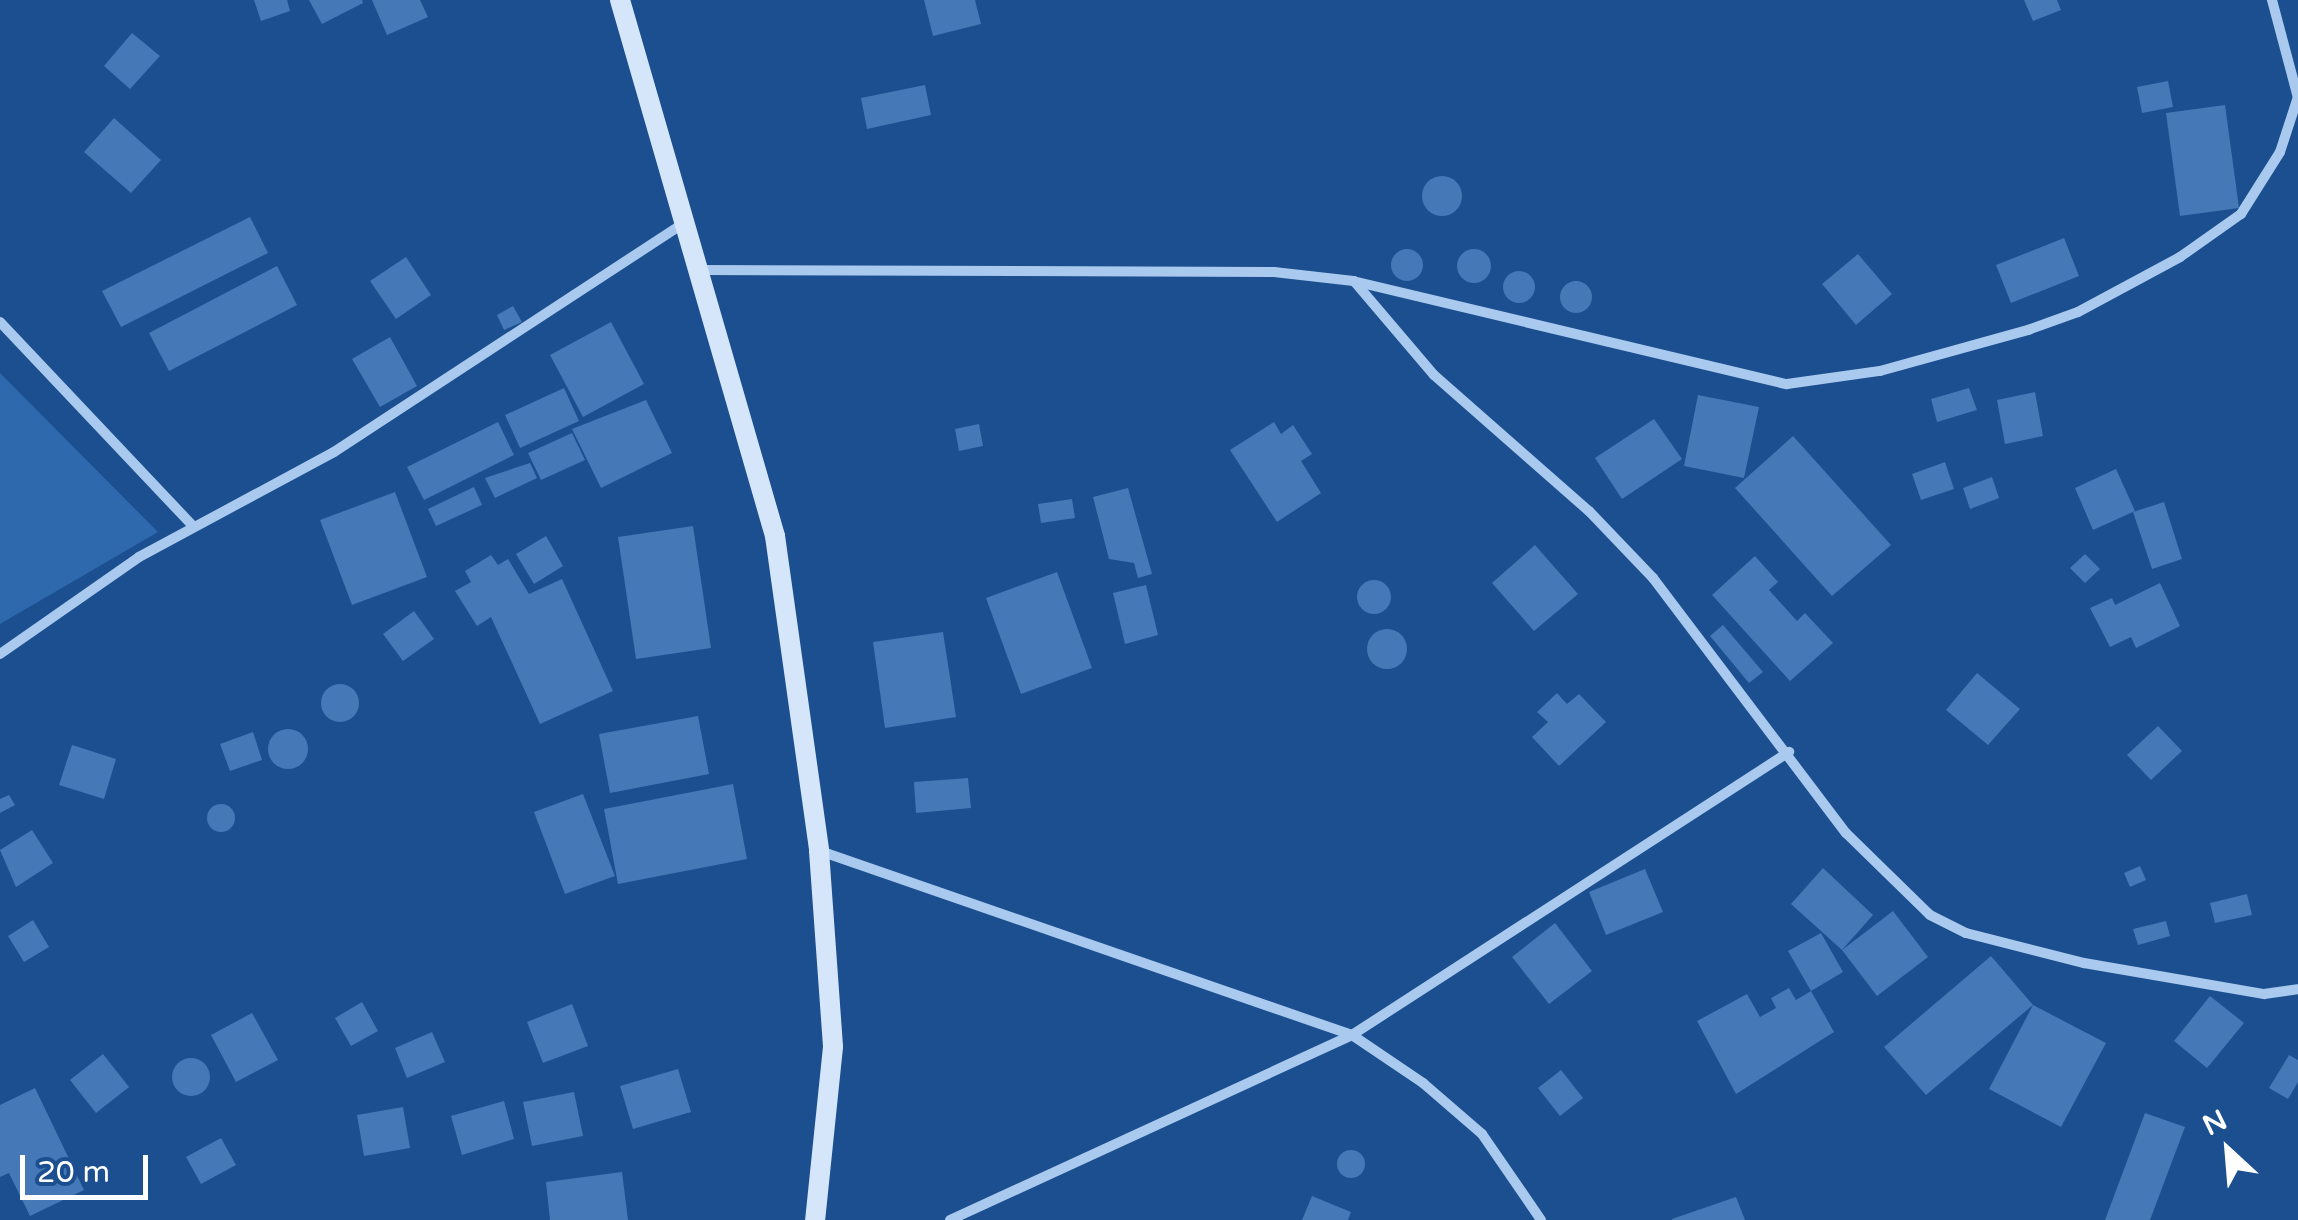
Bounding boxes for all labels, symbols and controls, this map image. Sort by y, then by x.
north arrow [2178,1100,2278,1200]
text: N [2197,1103,2232,1143]
scale bar [25,1135,152,1197]
text: 20 m [37,1154,110,1191]

